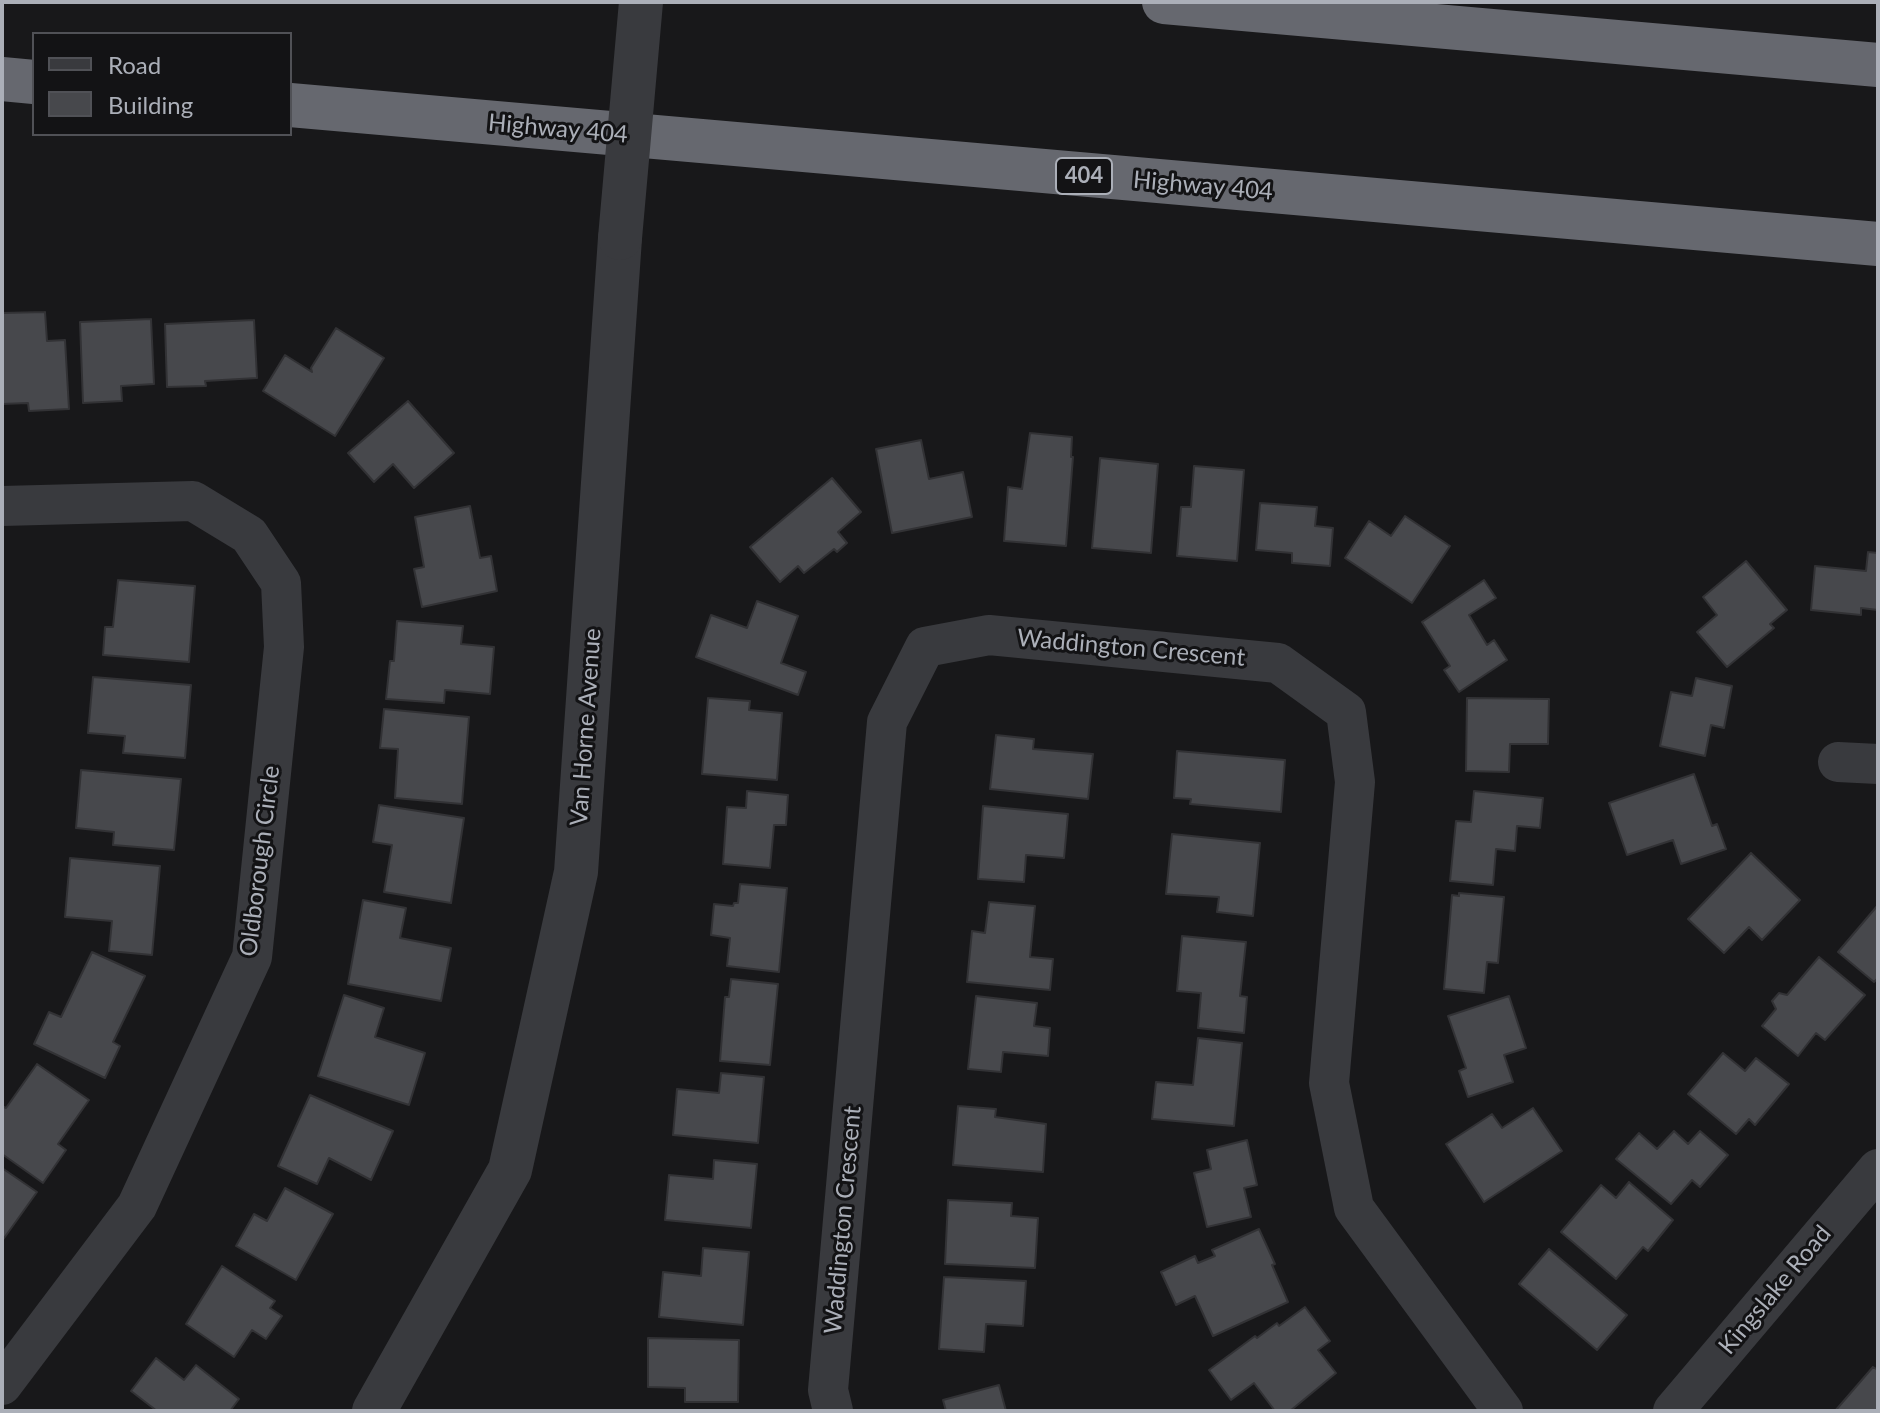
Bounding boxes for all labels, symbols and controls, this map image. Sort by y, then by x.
legend [32,32,292,136]
text: Road [108,50,161,79]
text: Building [108,90,193,119]
street label: Highway 404 [487,109,629,149]
road number: 404 [1056,158,1112,194]
street label: Highway 404 [1132,166,1274,206]
street label: Waddington Crescent [1016,624,1246,672]
street label: Van Horne Avenue [565,627,607,827]
street label: Oldborough Circle [234,764,286,958]
street label: Waddington Crescent [819,1105,867,1335]
street label: Kingslake Road [1713,1220,1837,1360]

